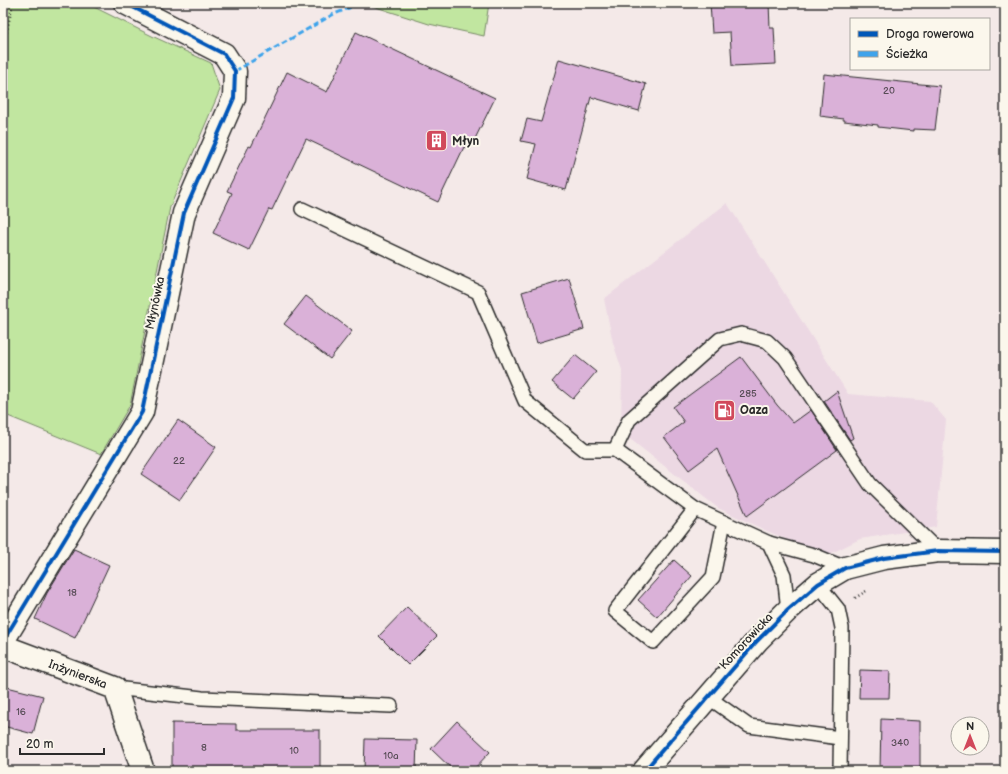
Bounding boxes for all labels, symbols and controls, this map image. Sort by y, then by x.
legend [850,18,990,70]
text: Droga rowerowa [886,27,974,42]
text: Ścieżka [886,45,928,62]
house number: 20 [883,85,895,97]
building icon: Młyn [423,128,449,154]
place label: Młyn [452,134,479,149]
street label: Młynówka [143,275,168,331]
house number: 285 [739,388,757,400]
fuel station icon: Oaza [712,397,738,423]
place label: Oaza [740,403,768,418]
house number: 22 [173,455,185,467]
house number: 18 [67,587,77,599]
street label: Komorowicka [716,610,776,673]
street label: Inżynierska [46,657,109,692]
house number: 16 [16,706,26,718]
north arrow [950,716,990,756]
text: N [966,720,974,733]
scale bar [20,730,104,756]
text: 20 m [26,737,53,752]
house number: 340 [891,737,909,749]
house number: 8 [201,742,207,754]
house number: 10 [289,745,299,757]
house number: 10a [383,750,399,762]

